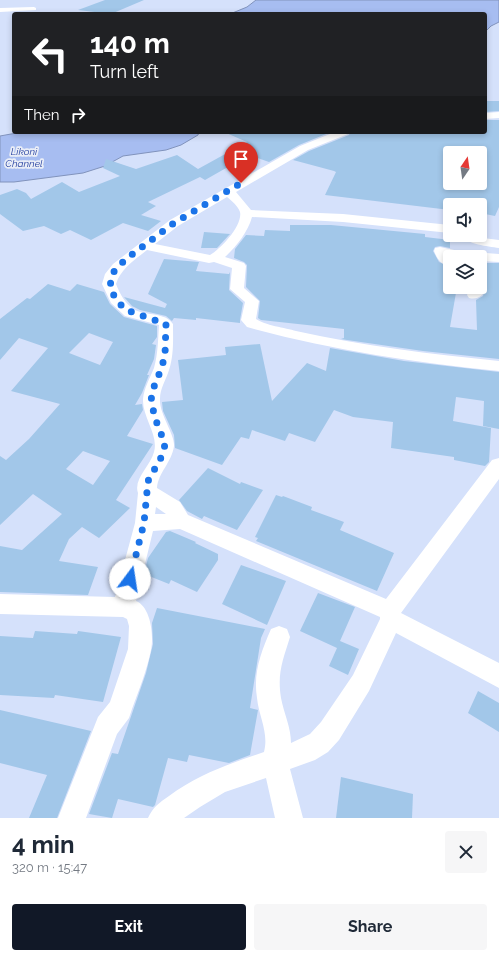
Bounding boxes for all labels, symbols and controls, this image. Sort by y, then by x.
text: 140 m [90,27,170,60]
icon: left [24,28,76,80]
text: Turn left [90,61,159,82]
icon: right [67,104,89,126]
text: Then [24,106,59,124]
pin [224,142,258,183]
water label: Likoni Channel [5,146,43,169]
north arrow [443,146,487,190]
map controls [443,146,487,294]
icon: arrive [230,148,252,170]
button: sound [443,198,487,242]
button: layers [443,250,487,294]
position arrow [109,558,151,600]
text: 4 min [12,830,74,859]
button: close [445,831,487,873]
text: 320 m · 15:47 [12,860,87,875]
button: Exit [12,904,246,950]
button: Share [254,904,487,950]

